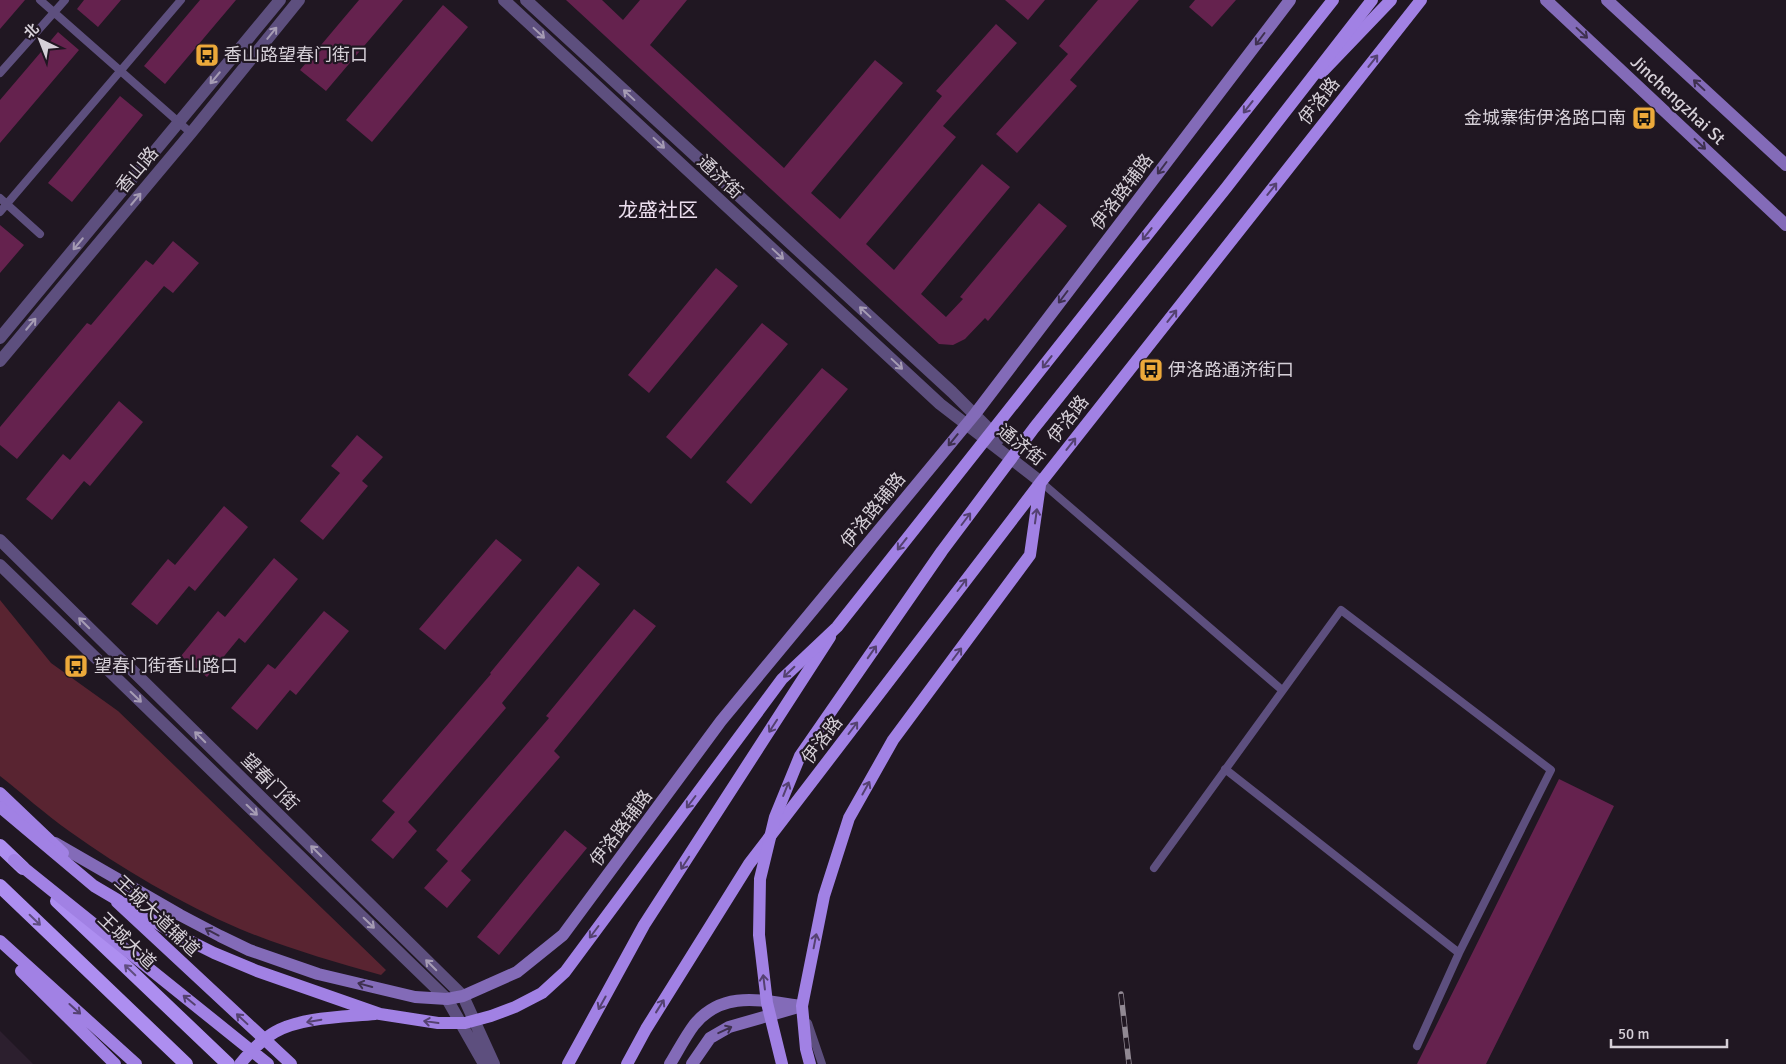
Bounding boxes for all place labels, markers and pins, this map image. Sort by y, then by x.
bus stop icon: 香山路望春门街口 [194,42,220,68]
place label: 香山路望春门街口 [224,44,368,66]
bus stop icon: 金城寨街伊洛路口南 [1631,105,1657,131]
place label: 金城寨街伊洛路口南 [1464,107,1626,129]
bus stop icon: 伊洛路通济街口 [1138,357,1164,383]
place label: 伊洛路通济街口 [1168,359,1294,381]
bus stop icon: 望春门街香山路口 [63,653,89,679]
place label: 望春门街香山路口 [94,655,238,677]

